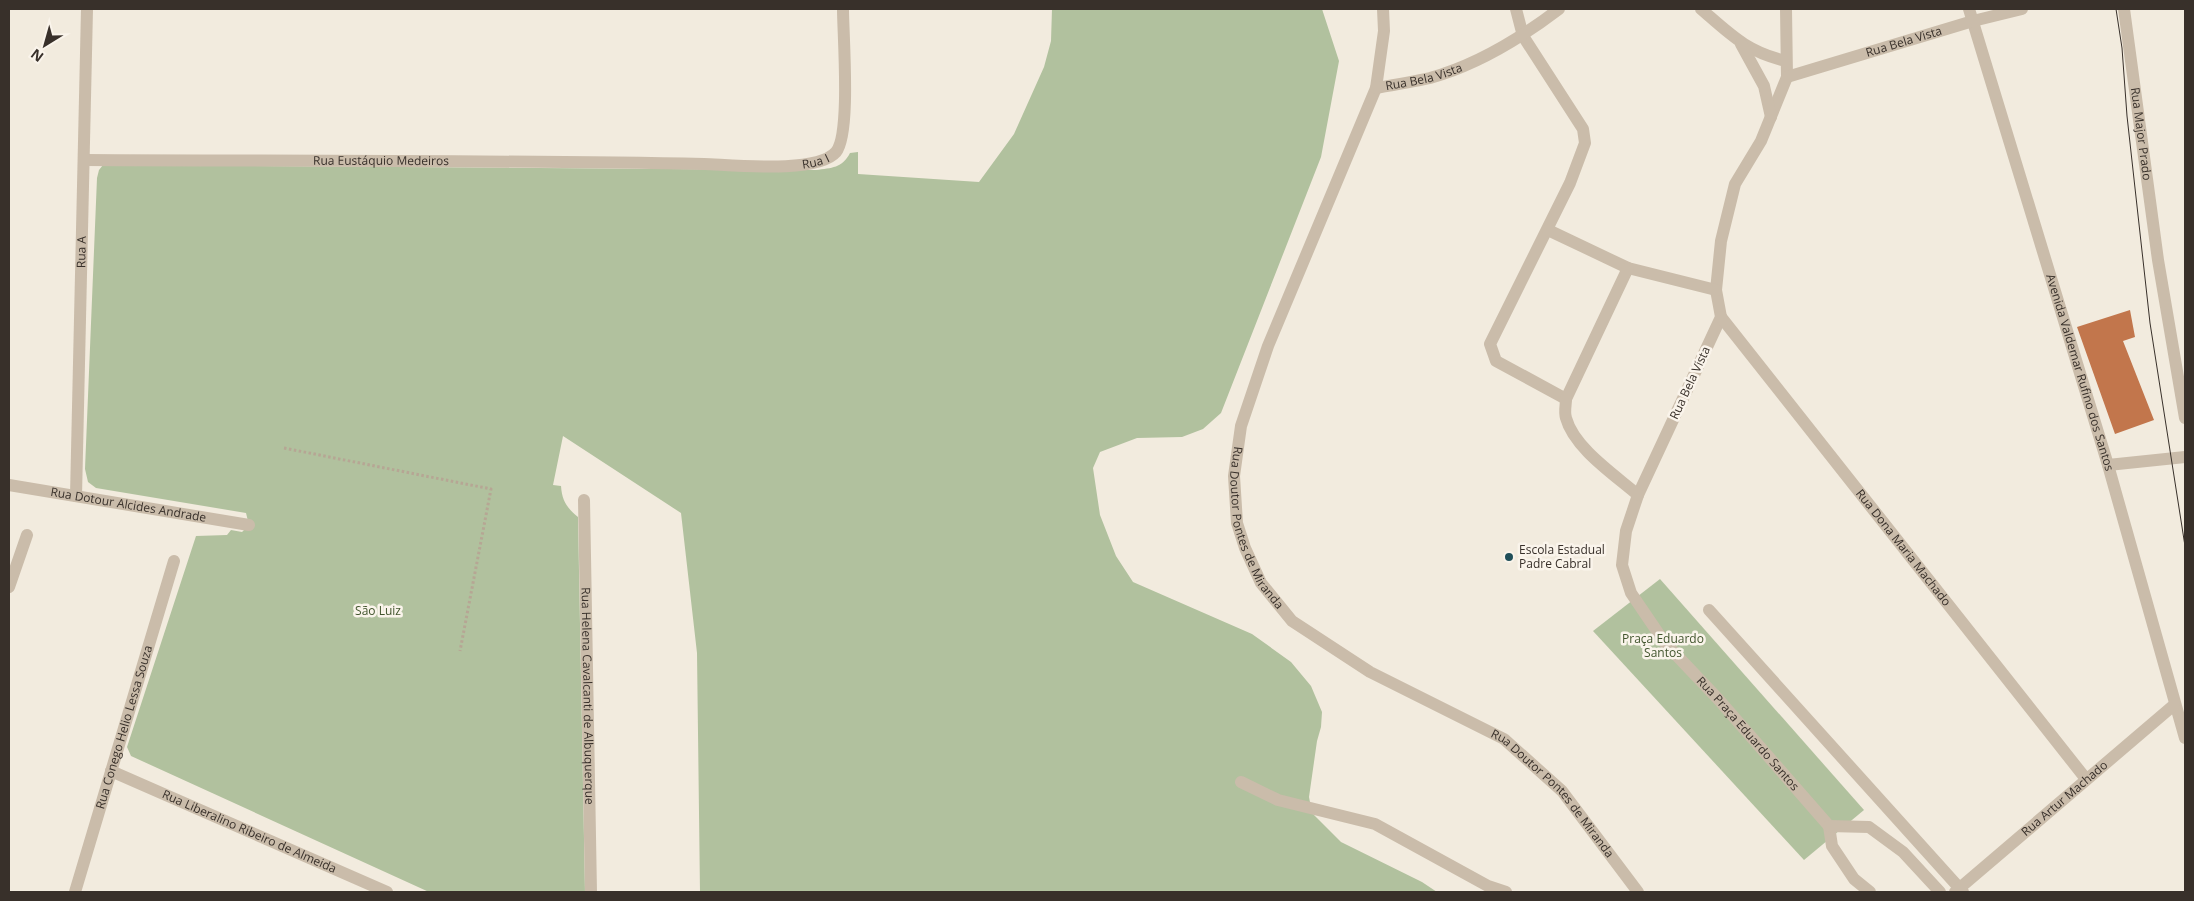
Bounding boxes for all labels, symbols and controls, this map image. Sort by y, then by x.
north arrow [20,20,70,70]
street label: Rua Bela Vista [1864,22,1944,61]
text: N [27,45,47,67]
street label: Rua Bela Vista [1384,59,1465,94]
street label: Rua Major Prado [2127,86,2156,181]
street label: Rua I [801,149,832,173]
street label: Rua Eustáquio Medeiros [313,152,449,169]
street label: Rua A [72,235,90,268]
street label: Avenida Valdemar Rufino dos Santos [2042,272,2118,473]
street label: Rua Bela Vista [1665,344,1714,422]
street label: Rua Doutor Pontes de Miranda [1226,445,1288,612]
street label: Rua Dotour Alcides Andrade [49,483,208,526]
street label: Rua Dona Maria Machado [1852,485,1955,609]
place label: Escola Estadual Padre Cabral [1519,541,1605,572]
marker: Escola Estadual Padre Cabral [1503,551,1515,563]
street label: Rua Helena Cavalcanti de Albuquerque [578,587,598,805]
park label: São Luiz [355,602,401,619]
park label: Praça Eduardo Santos [1622,630,1704,661]
street label: Rua Conego Helio Lessa Souza [91,643,156,811]
street label: Rua Praça Eduardo Santos [1693,672,1804,794]
street label: Rua Doutor Pontes de Miranda [1488,725,1618,861]
street label: Rua Artur Machado [2017,756,2111,840]
street label: Rua Liberalino Ribeiro de Almeida [160,785,339,877]

